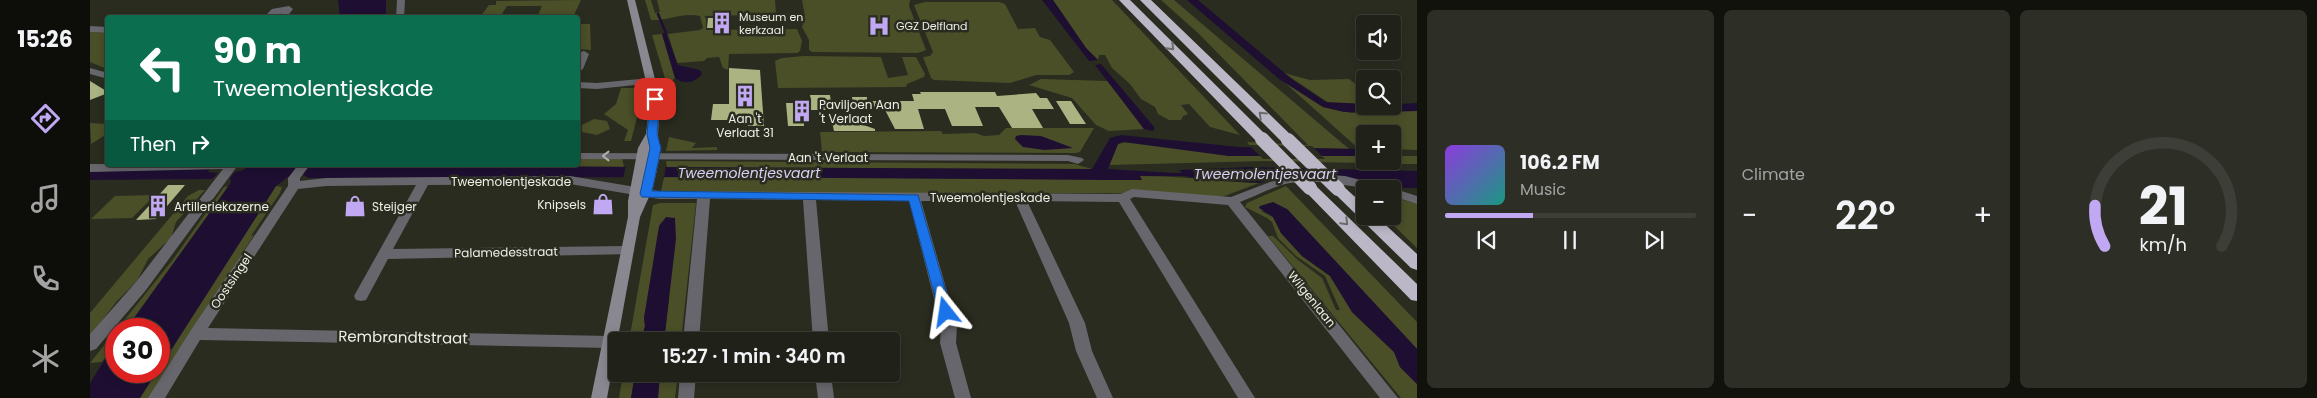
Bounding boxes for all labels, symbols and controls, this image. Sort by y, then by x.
place label: Museum en kerkzaal [739,9,803,38]
building icon: Museum en kerkzaal [709,10,735,36]
hospital icon: GGZ Delfland [866,13,892,39]
map controls [1356,15,1401,225]
button: sound [1356,15,1401,60]
place label: GGZ Delfland [896,18,968,34]
text: 15:26 [17,24,73,55]
text: 90 m [213,26,302,75]
icon: left [130,35,195,100]
one-way arrow [1165,41,1174,50]
button: search [1356,70,1401,115]
text: Tweemolentjeskade [213,73,433,104]
pin [634,78,676,120]
building icon: Aan 't Verlaat 31 [732,83,758,109]
icon: arrive [641,85,669,113]
place label: Paviljoen Aan 't Verlaat [819,96,900,127]
building icon: Paviljoen Aan 't Verlaat [789,98,815,124]
icon: directions [28,101,63,136]
place label: Aan 't Verlaat 31 [716,110,774,141]
one-way arrow [1259,112,1268,121]
button: + [1356,125,1401,170]
icon: right [186,130,214,158]
text: Then [130,131,176,158]
street label: Aan 't Verlaat [788,149,868,166]
text: 106.2 FM [1520,149,1600,176]
one-way arrow [602,151,610,161]
water label: Tweemolentjesvaart [678,163,821,183]
text: Climate [1742,163,1805,186]
water label: Tweemolentjesvaart [1194,164,1337,184]
text: 21 [2139,170,2188,243]
street label: Tweemolentjeskade [451,173,571,190]
text: Music [1520,178,1566,201]
button: − [1356,180,1401,225]
icon: music [28,181,63,216]
street label: Tweemolentjeskade [930,189,1050,206]
text: 22° [1835,189,1895,242]
shop icon: Knipsels [590,191,616,217]
building icon: Artilleriekazerne [145,193,171,219]
shop icon: Steijger [342,193,368,219]
place label: Knipsels [537,196,586,213]
text: − [1742,196,1757,235]
text: + [1973,196,1992,235]
place label: Artilleriekazerne [174,198,269,215]
place label: Steijger [372,198,417,215]
one-way arrow [1339,216,1348,225]
icon: previous [1473,226,1501,254]
icon: pause [1556,226,1584,254]
icon: next [1640,226,1668,254]
text: km/h [2140,232,2187,257]
street label: Palamedesstraat [454,243,558,261]
street label: Oostsingel [206,250,256,312]
icon: phone [28,261,63,296]
street label: Wilgenlaan [1284,267,1340,331]
position arrow [919,285,971,337]
speed limit sign: 30 [105,318,170,383]
street label: Rembrandtstraat [338,325,468,349]
icon: climate [28,341,63,376]
text: 15:27 · 1 min · 340 m [662,343,846,370]

